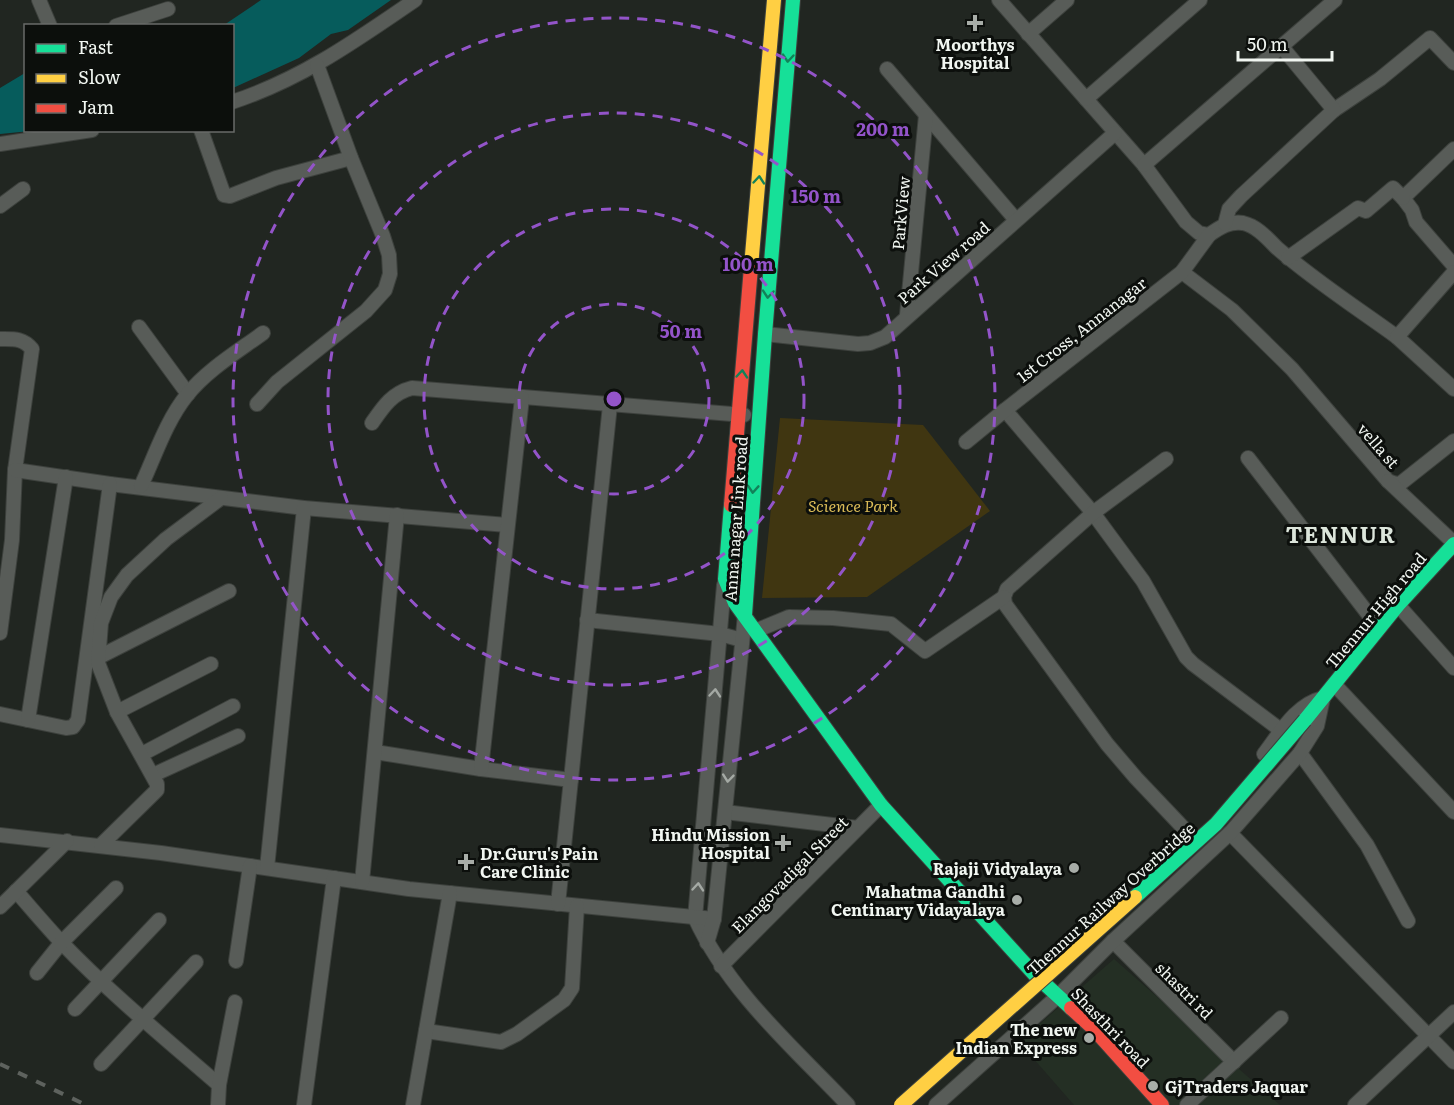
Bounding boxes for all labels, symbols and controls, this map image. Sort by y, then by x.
marker: Moorthys Hospital [966,14,984,32]
legend [24,24,234,132]
scale bar [1238,24,1332,62]
text: 50 m [1247,30,1288,57]
place label: Moorthys Hospital [936,32,1014,74]
text: Fast [78,33,114,60]
one-way arrow [782,54,795,63]
text: Slow [78,63,121,90]
text: Jam [78,93,114,120]
text: 200 m [856,115,910,142]
one-way arrow [752,175,765,184]
street label: ParkView [885,175,915,251]
text: 150 m [791,182,841,209]
street label: Park View road [892,215,995,309]
text: 100 m [722,250,774,277]
street label: 1st Cross, Annanagar [1011,270,1151,387]
one-way arrow [762,290,775,299]
text: 50 m [660,317,702,344]
one-way arrow [735,370,748,379]
centre of rings [604,389,624,409]
street label: vella st [1352,417,1406,473]
street label: Anna nagar Link road [717,435,753,602]
one-way arrow [747,484,760,493]
park label: Science Park [808,493,898,517]
district label: TENNUR [1286,517,1396,550]
street label: Thennur High road [1319,546,1431,674]
one-way arrow [708,688,721,697]
one-way arrow [722,774,735,783]
street label: Elangovadigal Street [725,810,853,938]
street label: Thennur Railway Overbridge [1021,816,1199,980]
place label: Hindu Mission Hospital [651,822,770,864]
marker: Hindu Mission Hospital [774,834,792,852]
place label: Dr.Guru's Pain Care Clinic [480,841,598,883]
marker: Dr.Guru's Pain Care Clinic [457,853,475,871]
place label: Rajaji Vidyalaya [933,856,1063,880]
marker: Rajaji Vidyalaya [1067,861,1081,875]
place label: Mahatma Gandhi Centinary Vidayalaya [831,879,1006,921]
one-way arrow [691,883,704,892]
marker: Mahatma Gandhi Centinary Vidayalaya [1010,893,1024,907]
street label: shastri rd [1151,956,1219,1024]
street label: Shasthri road [1066,981,1156,1073]
place label: The new Indian Express [955,1017,1078,1059]
marker: The new Indian Express [1082,1031,1096,1045]
place label: GjTraders Jaquar [1165,1074,1308,1098]
marker: GjTraders Jaquar [1146,1079,1160,1093]

